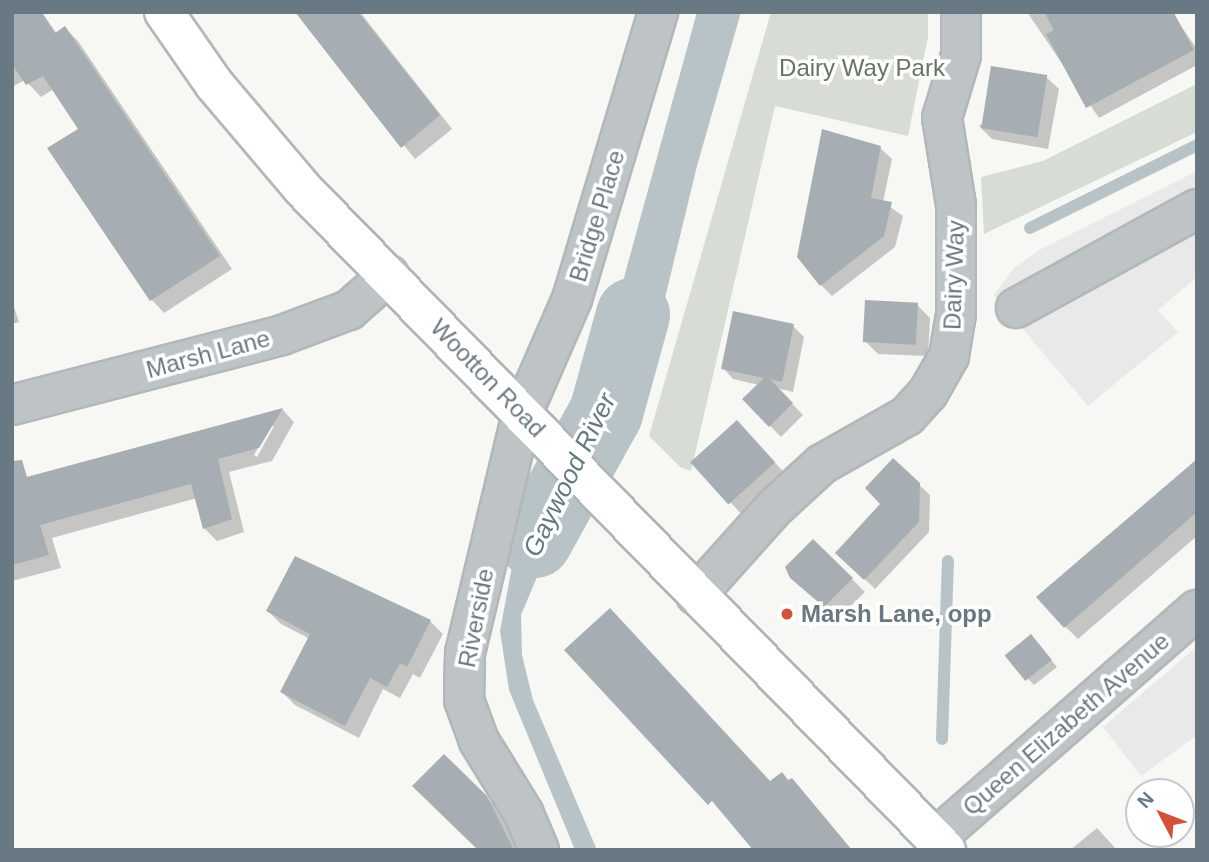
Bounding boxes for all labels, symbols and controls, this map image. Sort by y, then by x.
park label: Dairy Way Park [779,54,945,82]
street label: Bridge Place [563,147,631,285]
street label: Dairy Way [938,220,970,330]
street label: Wootton Road [425,313,551,443]
street label: Marsh Lane [143,324,273,384]
water label: Gaywood River [517,388,623,562]
street label: Riverside [452,566,500,670]
place label: Marsh Lane, opp [801,600,992,628]
marker: Marsh Lane, opp [779,606,795,622]
street label: Queen Elizabeth Avenue [957,626,1175,822]
north arrow [1125,778,1195,848]
text: N [1133,788,1158,812]

